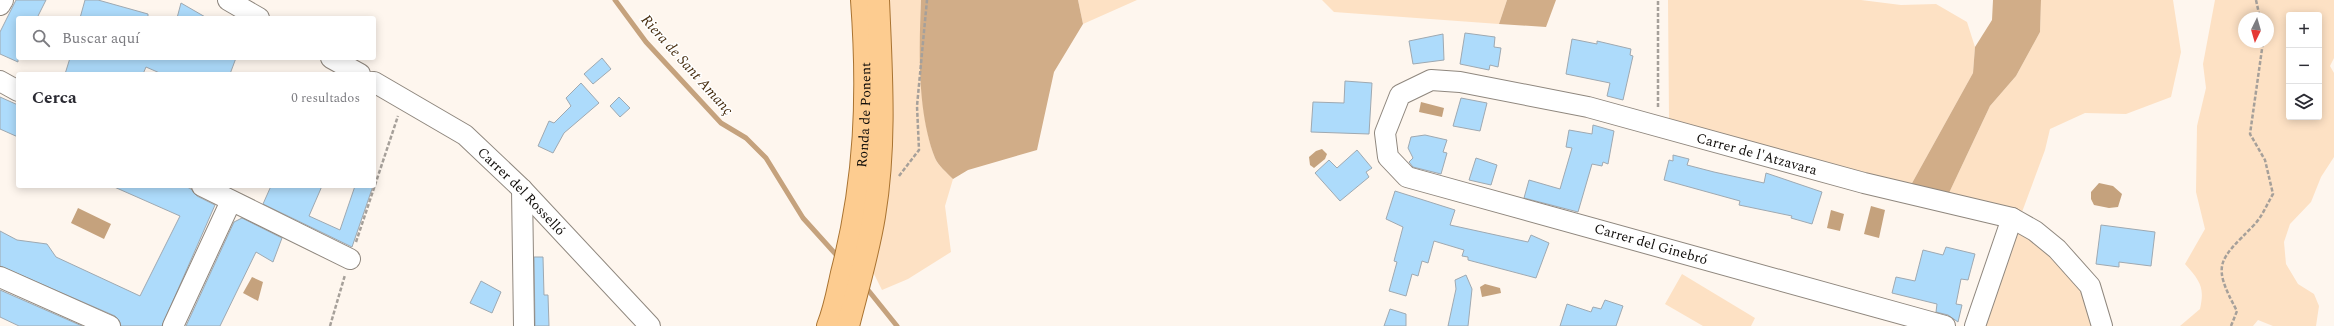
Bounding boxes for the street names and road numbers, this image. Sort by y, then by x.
street label: Ronda de Ponent [851,62,876,168]
street label: Carrer de l'Atzavara [1694,127,1820,180]
street label: Carrer del Rosselló [473,142,571,240]
street label: Carrer del Ginebró [1592,218,1710,270]

